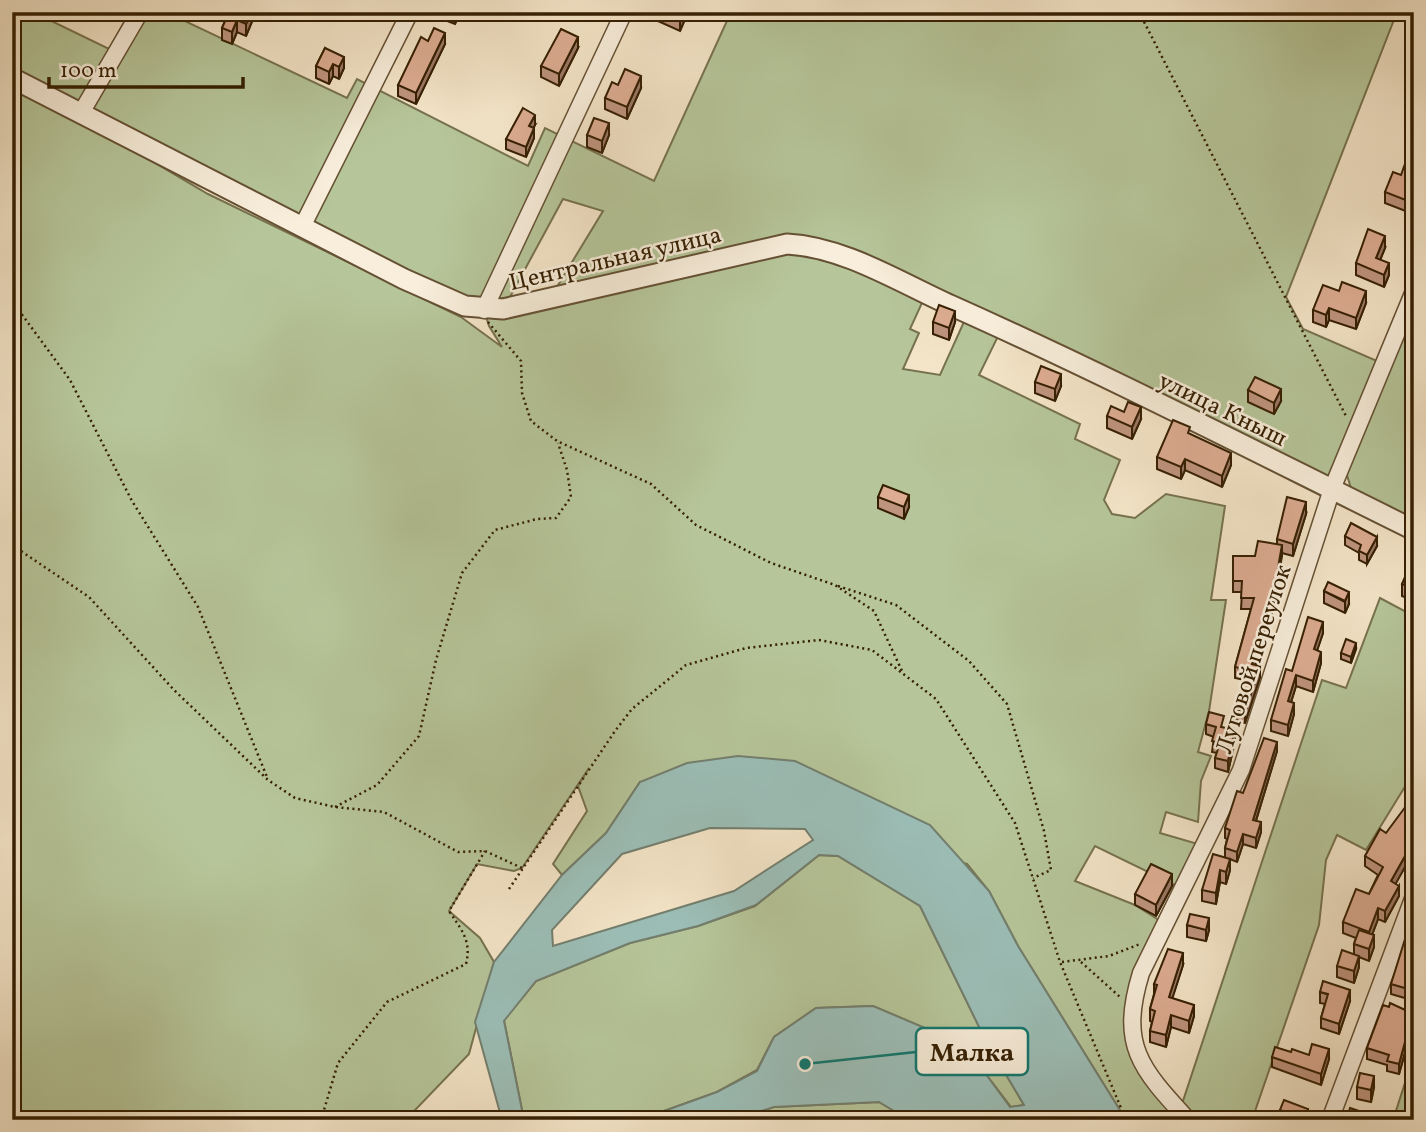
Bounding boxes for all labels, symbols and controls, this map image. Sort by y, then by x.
scale bar [49,46,243,90]
text: 100 m [60,57,117,86]
street label: Центральная улица [506,219,725,301]
street label: улица Кныш [1152,365,1292,457]
street label: Луговой переулок [1208,560,1302,759]
callout: Малка [916,1028,1028,1075]
text: Малка [930,1036,1014,1072]

